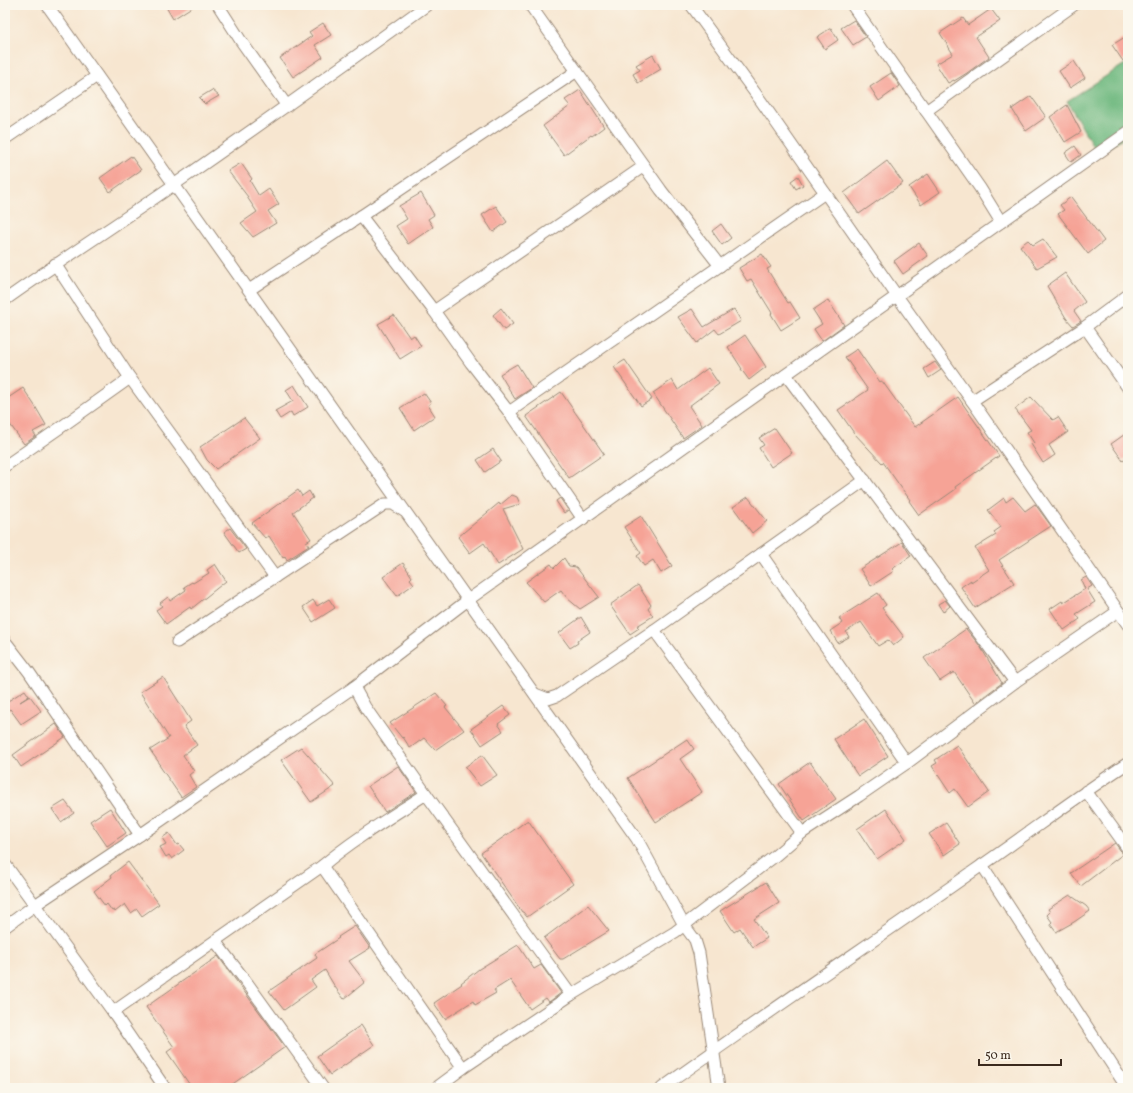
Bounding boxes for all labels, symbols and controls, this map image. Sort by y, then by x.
scale bar [979,1041,1061,1067]
text: 50 m [985,1048,1011,1064]

